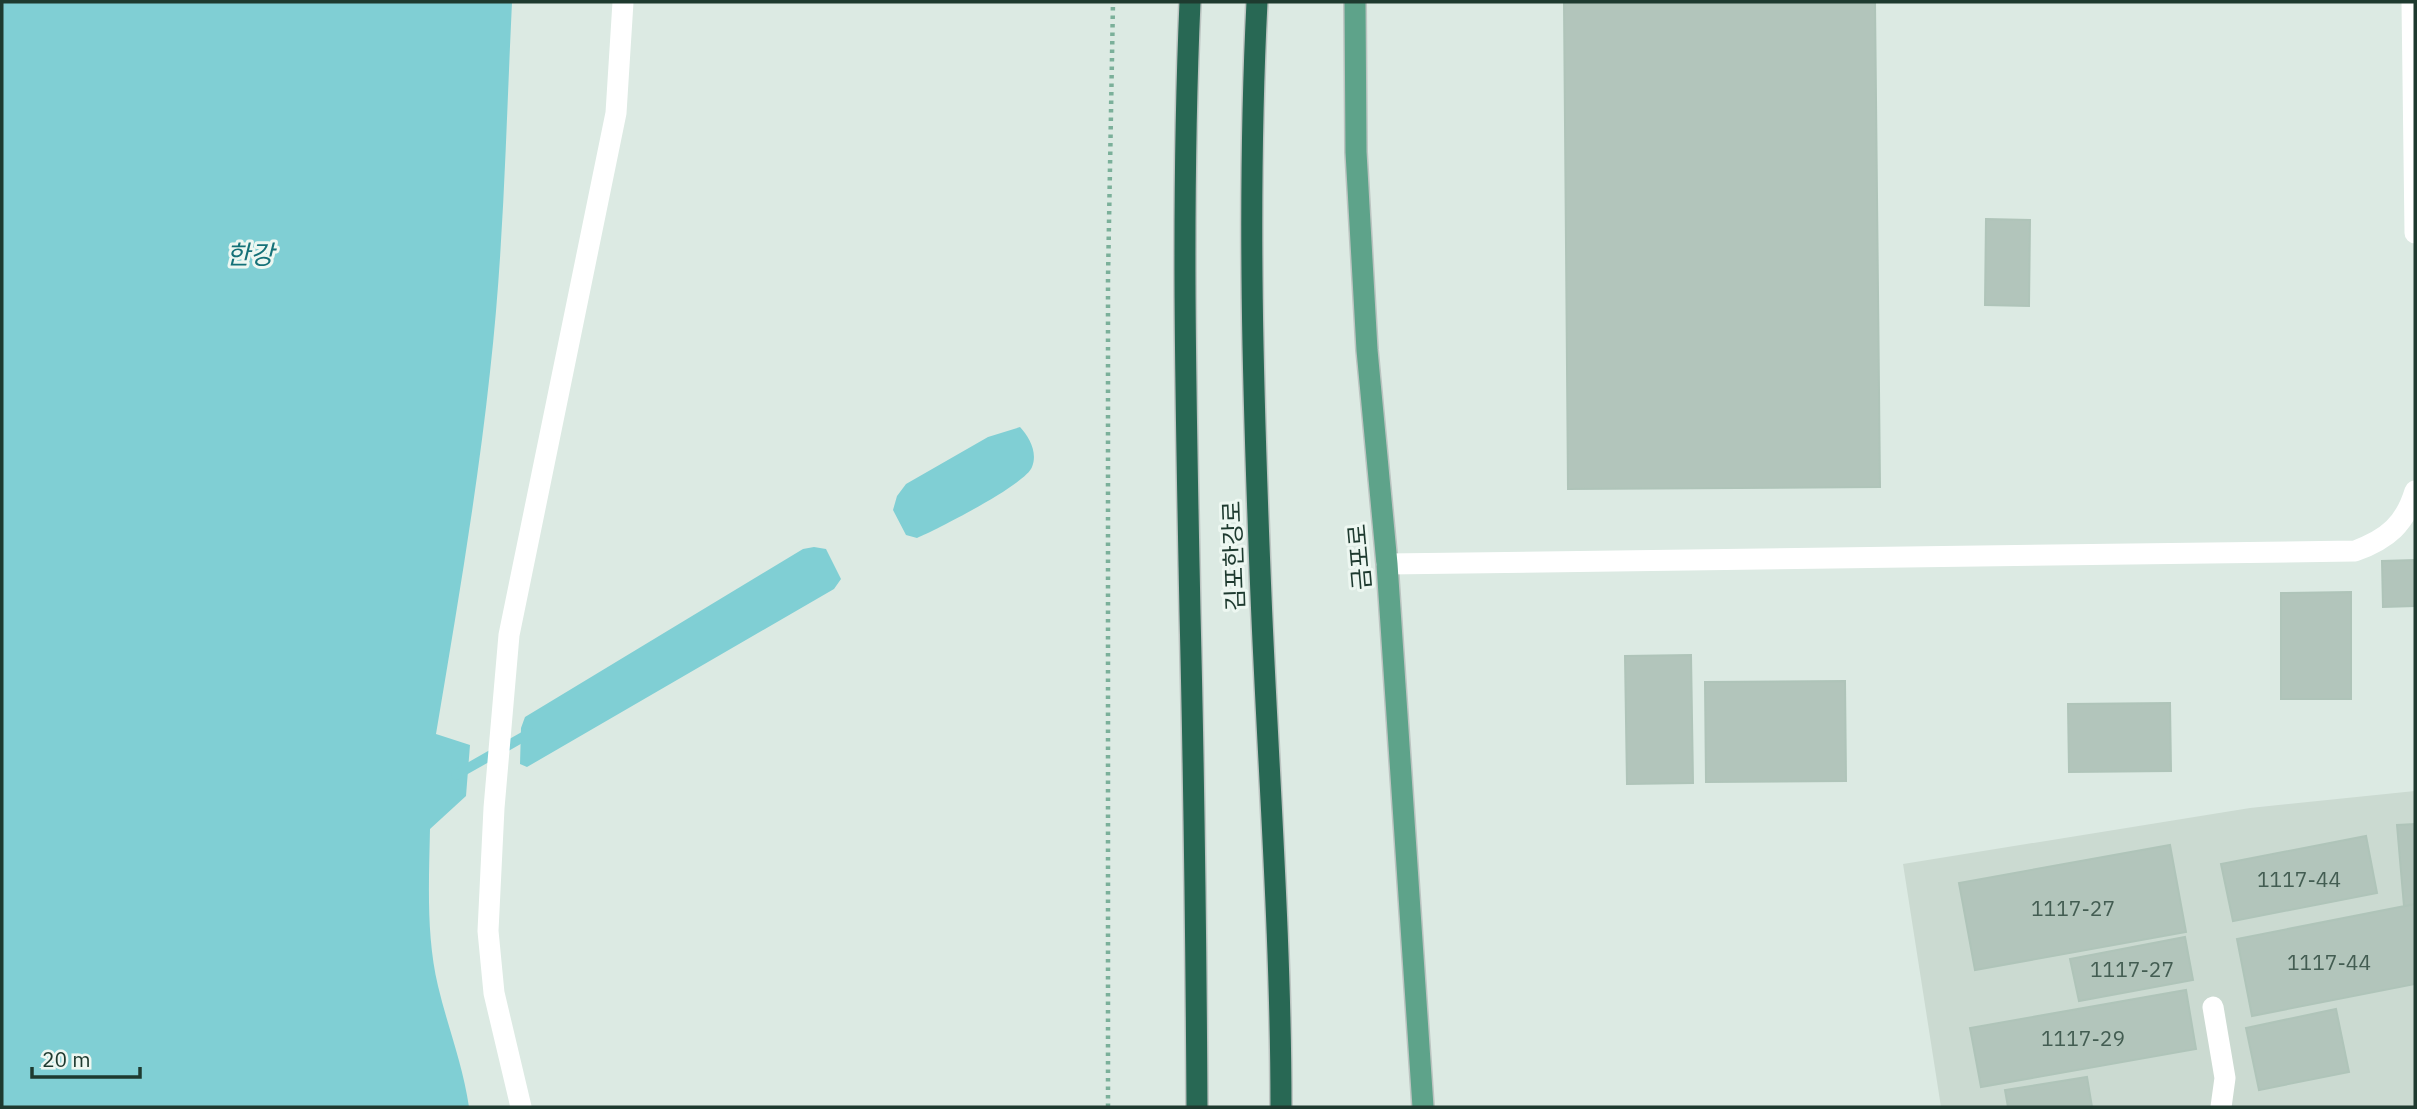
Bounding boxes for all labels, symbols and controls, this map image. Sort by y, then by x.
water label: 한강 [226,237,277,271]
street label: 김포한강로 [1215,500,1251,612]
street label: 금포로 [1340,523,1378,591]
house number: 1117-44 [2257,865,2341,893]
house number: 1117-27 [2031,894,2115,922]
house number: 1117-44 [2287,948,2371,976]
house number: 1117-27 [2090,955,2174,983]
house number: 1117-29 [2041,1024,2125,1052]
scale bar [32,1036,140,1080]
text: 20 m [42,1045,91,1073]

